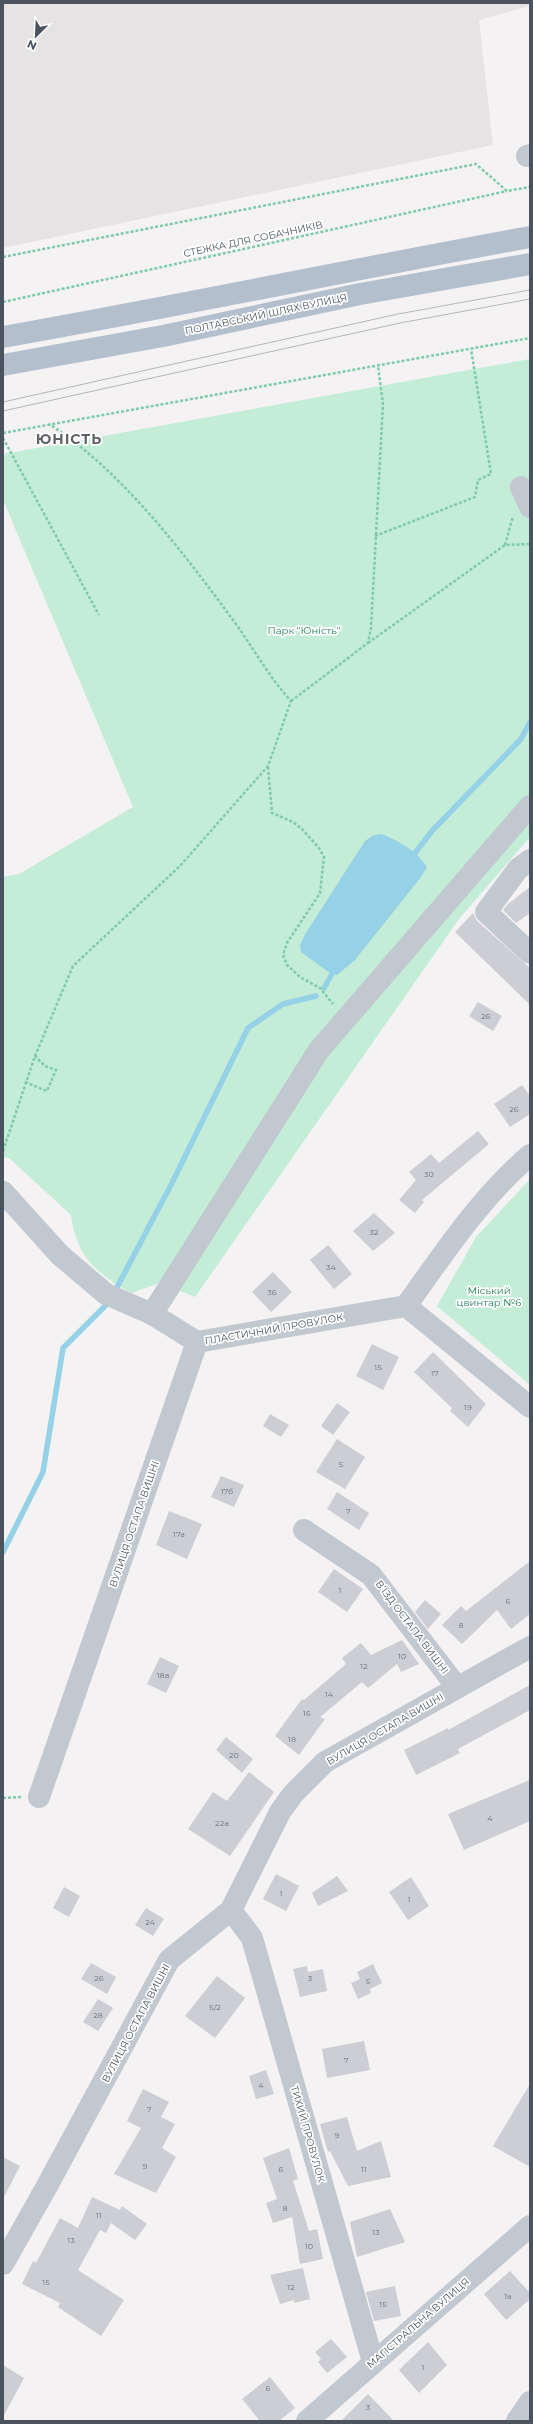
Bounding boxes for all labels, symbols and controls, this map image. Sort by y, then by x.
north arrow [16,16,56,56]
text: N [25,37,39,53]
street label: СТЕЖКА ДЛЯ СОБАЧНИКІВ [182,218,324,260]
street label: ПОЛТАВСЬКИЙ ШЛЯХ ВУЛИЦЯ [184,290,348,338]
district label: ЮНІСТЬ [36,430,102,448]
park label: Парк "Юність" [267,624,341,637]
house number: 26 [481,1011,491,1021]
house number: 26 [509,1104,519,1114]
house number: 30 [424,1169,434,1179]
house number: 32 [369,1227,379,1237]
house number: 34 [326,1262,337,1272]
park label: Міський цвинтар №6 [457,1284,521,1309]
house number: 36 [267,1287,277,1297]
street label: ПЛАСТИЧНИЙ ПРОВУЛОК [204,1310,344,1348]
house number: 15 [374,1362,382,1372]
house number: 17 [431,1368,439,1378]
house number: 19 [464,1402,472,1412]
street label: ВУЛИЦЯ ОСТАПА ВИШНІ [106,1459,162,1589]
house number: 5 [339,1459,344,1469]
house number: 17б [221,1486,233,1496]
house number: 7 [346,1506,351,1516]
house number: 17а [173,1529,185,1539]
street label: В’ЇЗД ОСТАПА ВИШНІ [372,1578,452,1676]
house number: 1 [339,1585,341,1595]
house number: 6 [506,1596,511,1606]
house number: 8 [458,1620,464,1630]
house number: 10 [398,1651,406,1661]
house number: 12 [360,1661,368,1671]
house number: 18а [157,1670,169,1680]
house number: 14 [325,1689,334,1699]
street label: ВУЛИЦЯ ОСТАПА ВИШНІ [324,1690,446,1768]
house number: 16 [303,1708,311,1718]
house number: 18 [288,1734,296,1744]
house number: 20 [229,1750,239,1760]
house number: 4 [487,1813,493,1823]
house number: 22а [215,1818,229,1828]
house number: 1 [280,1888,282,1898]
house number: 1 [408,1894,410,1904]
house number: 24 [145,1917,156,1927]
street label: ВУЛИЦЯ ОСТАПА ВИШНІ [99,1961,173,2085]
house number: 26 [94,1973,104,1983]
house number: 3 [308,1973,313,1983]
house number: 5 [366,1976,371,1986]
house number: 5/2 [209,2002,221,2012]
house number: 28 [93,2010,103,2020]
house number: 7 [344,2055,349,2065]
house number: 4 [258,2080,264,2090]
street label: ТИХИЙ ПРОВУЛОК [288,2084,328,2184]
house number: 7 [147,2104,152,2114]
house number: 9 [335,2130,340,2140]
house number: 9 [143,2161,148,2171]
house number: 6 [279,2164,284,2174]
house number: 11 [361,2164,367,2174]
house number: 8 [282,2203,288,2213]
house number: 11 [96,2210,102,2220]
house number: 13 [372,2227,380,2237]
house number: 13 [67,2235,75,2245]
house number: 10 [305,2241,313,2251]
street label: МАГІСТРАЛЬНА ВУЛИЦЯ [364,2275,472,2371]
house number: 15 [42,2277,50,2287]
house number: 12 [287,2282,295,2292]
house number: 1а [504,2291,512,2301]
house number: 15 [379,2299,387,2309]
house number: 1 [422,2362,424,2372]
house number: 6 [266,2383,271,2393]
house number: 3 [366,2402,371,2412]

